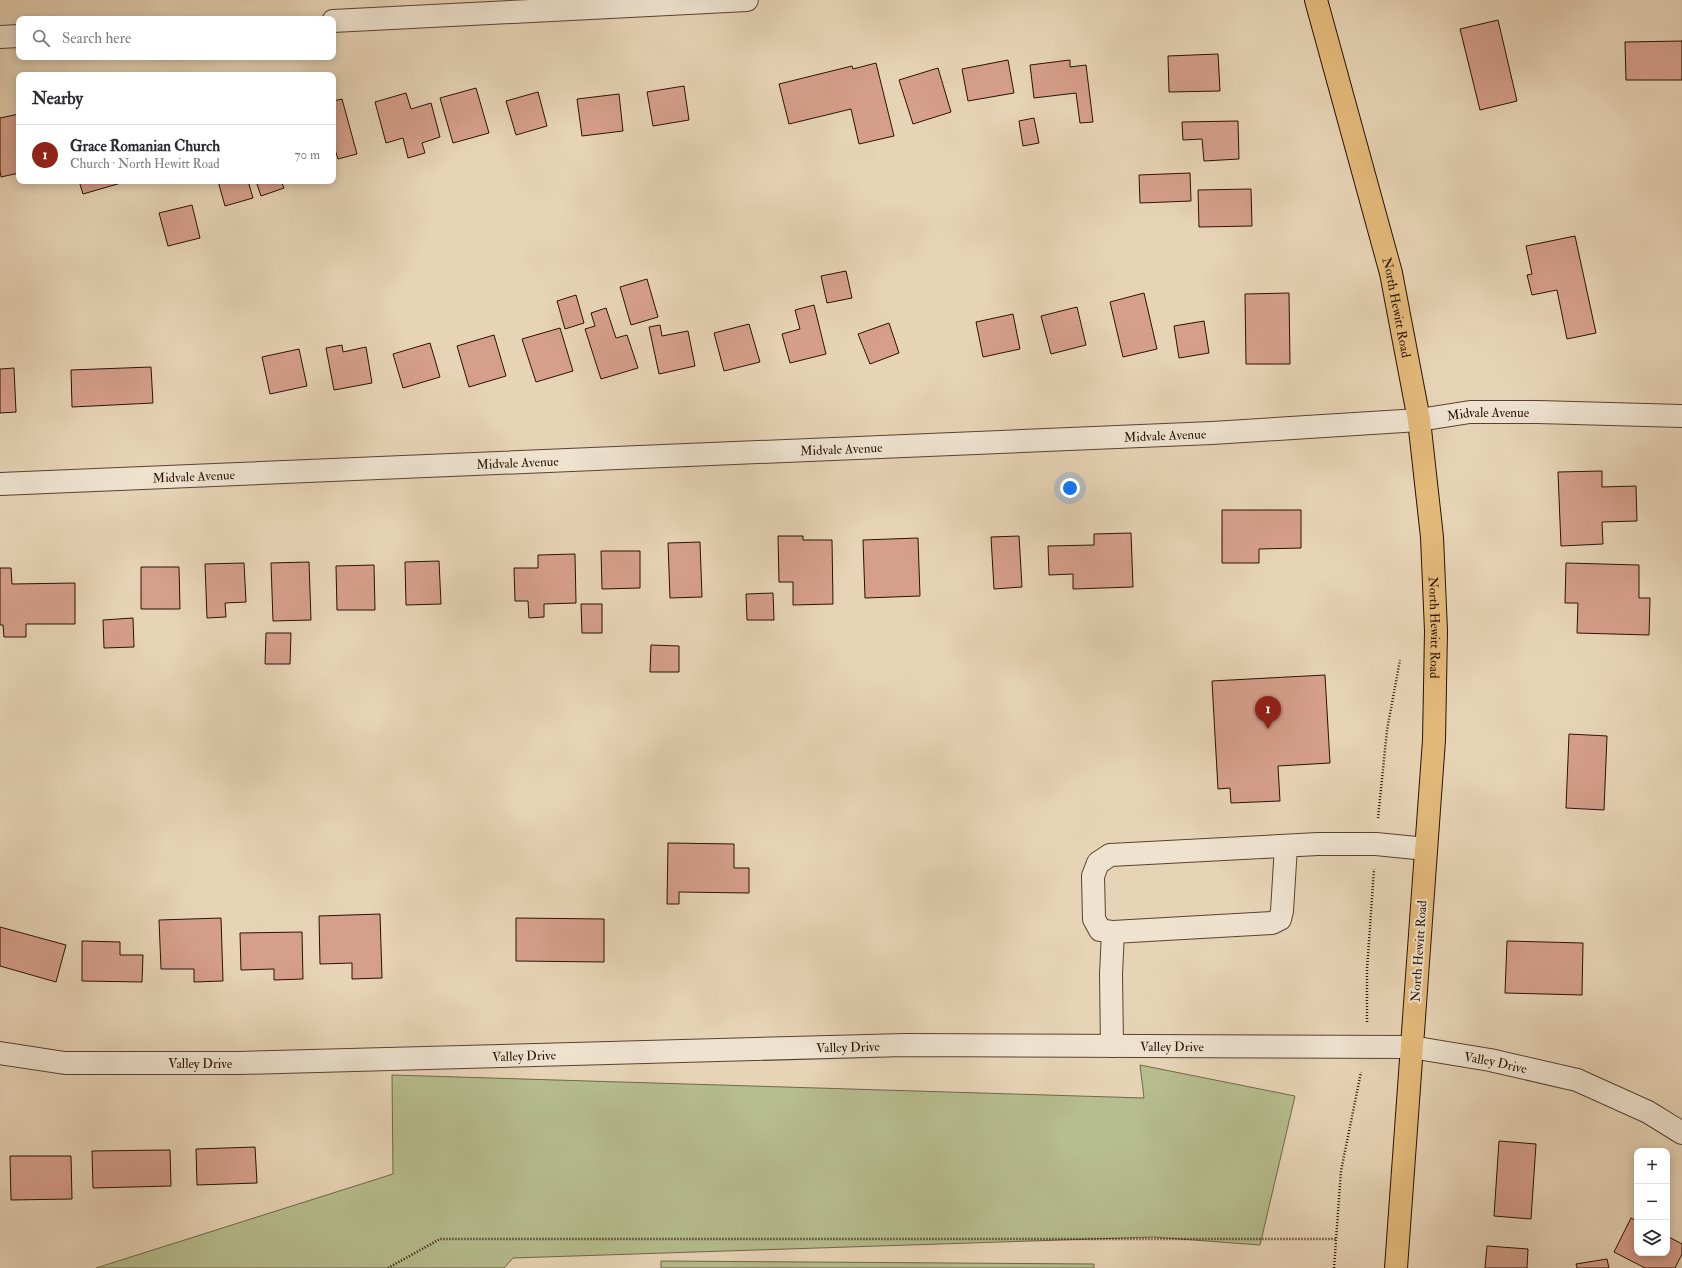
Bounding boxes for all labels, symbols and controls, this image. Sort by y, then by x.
search box [16,16,336,60]
icon: search [30,27,52,49]
text: Search here [62,29,131,48]
text: Nearby [32,88,83,109]
text: Grace Romanian Church [70,137,220,156]
text: 1 [43,147,47,163]
text: 70 m [295,147,320,163]
text: Church · North Hewitt Road [70,156,220,172]
street label: North Hewitt Road [1378,256,1414,360]
street label: Midvale Avenue [1446,405,1530,425]
street label: Midvale Avenue [1123,426,1207,446]
street label: Midvale Avenue [800,440,883,459]
street label: Midvale Avenue [476,453,560,473]
street label: Midvale Avenue [152,467,236,487]
your location [1060,478,1080,498]
street label: North Hewitt Road [1425,576,1443,679]
pin: 1 [1255,696,1281,729]
street label: North Hewitt Road [1407,899,1431,1002]
street label: Valley Drive [816,1039,881,1057]
street label: Valley Drive [1140,1039,1204,1056]
street label: Valley Drive [492,1047,557,1065]
street label: Valley Drive [1463,1049,1529,1077]
street label: Valley Drive [168,1056,233,1073]
map controls [1634,1148,1670,1256]
button: + [1634,1148,1670,1184]
button: − [1634,1184,1670,1220]
button: layers [1634,1220,1670,1256]

